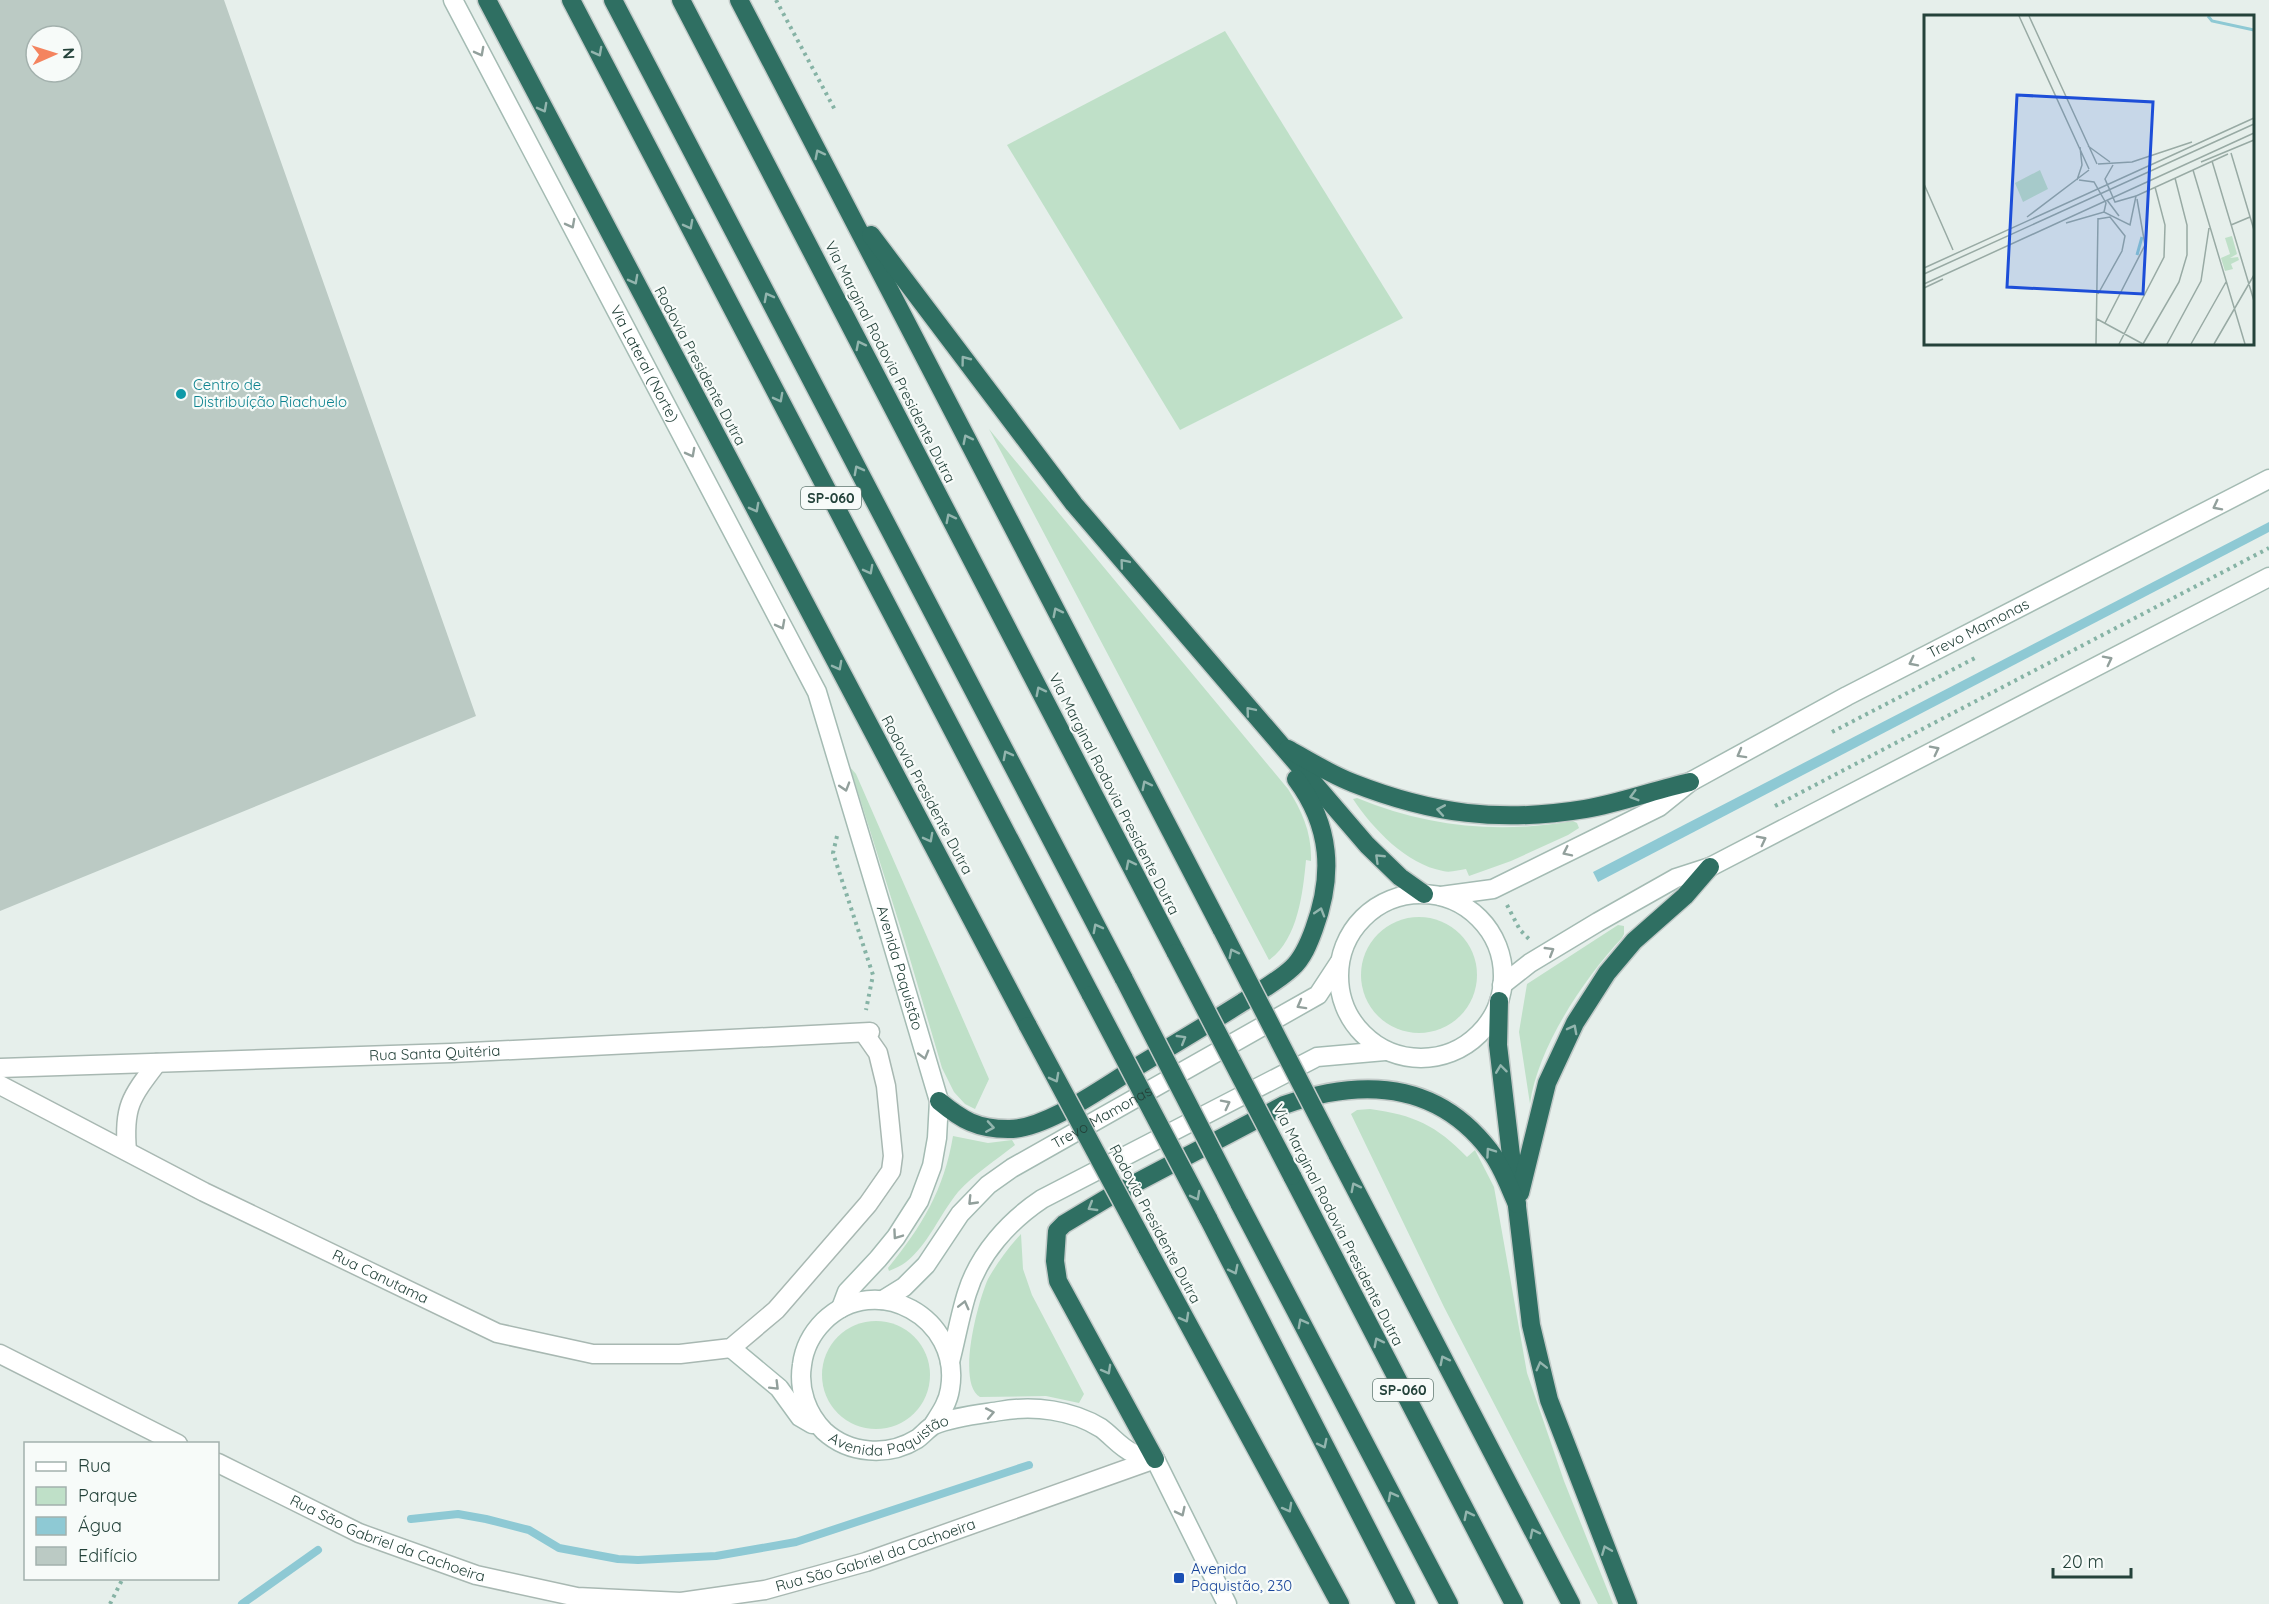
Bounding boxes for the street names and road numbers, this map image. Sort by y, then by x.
street label: Via Marginal Rodovia Presidente Dutra [821,238,960,486]
street label: Rodovia Presidente Dutra [650,283,750,449]
street label: Via Lateral (Norte) [606,302,683,425]
road number: SP-060 [801,487,861,509]
street label: Trevo Mamonas [1924,594,2032,662]
street label: Via Marginal Rodovia Presidente Dutra [1045,670,1184,918]
street label: Rodovia Presidente Dutra [877,712,977,878]
street label: Avenida Paquistão [873,903,928,1032]
street label: Rua Santa Quitéria [369,1041,501,1065]
street label: Trevo Mamonas [1048,1081,1155,1153]
street label: Via Marginal Rodovia Presidente Dutra [1269,1101,1408,1349]
street label: Rodovia Presidente Dutra [1105,1141,1205,1307]
street label: Rua Canutama [329,1245,432,1308]
road number: SP-060 [1373,1379,1433,1401]
street label: Avenida Paquistão [825,1410,951,1460]
street label: Rua São Gabriel da Cachoeira [287,1490,487,1586]
street label: Rua São Gabriel da Cachoeira [773,1514,978,1596]

